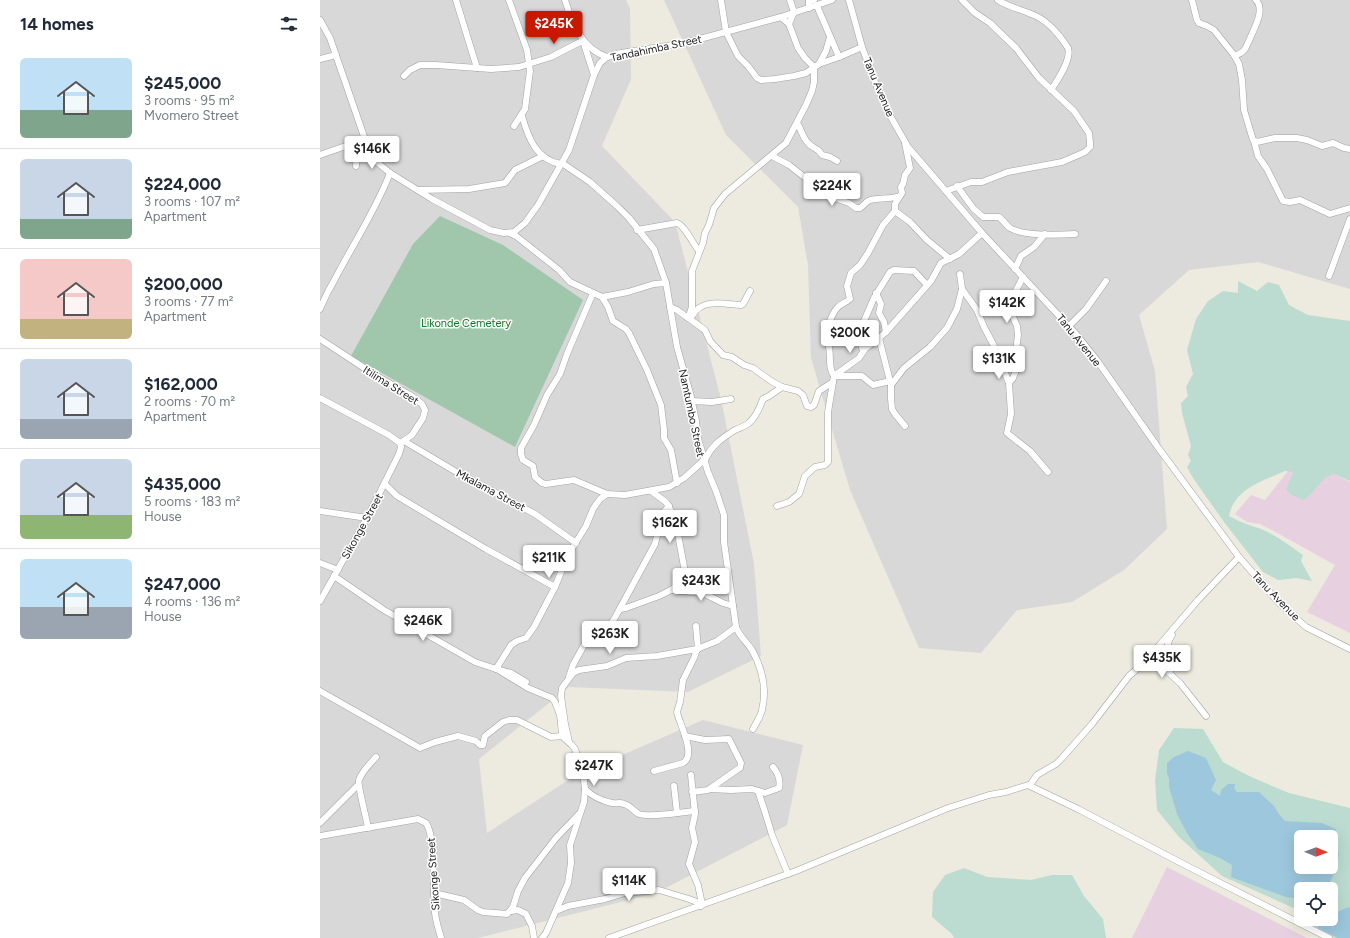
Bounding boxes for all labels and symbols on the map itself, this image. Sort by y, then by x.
pin: $245K [526,11,582,45]
street label: Tandahimba Street [609,32,703,64]
street label: Tanu Avenue [860,56,897,119]
pin: $146K [344,136,400,170]
pin: $224K [804,173,860,207]
pin: $142K [979,290,1035,324]
street label: Tanu Avenue [1054,312,1104,369]
park label: Likonde Cemetery [421,317,511,330]
pin: $200K [822,320,878,354]
pin: $131K [971,346,1027,380]
street label: Itilima Street [361,363,421,408]
street label: Namtumbo Street [676,368,707,458]
street label: Mkalama Street [454,467,528,514]
street label: Sikonge Street [339,491,386,561]
pin: $162K [642,510,698,544]
pin: $211K [521,545,577,579]
pin: $243K [673,568,729,602]
street label: Tanu Avenue [1249,569,1302,624]
pin: $246K [395,608,451,642]
pin: $263K [582,621,638,655]
pin: $435K [1134,645,1190,679]
pin: $247K [566,753,622,787]
north arrow [1294,830,1338,874]
street label: Sikonge Street [424,837,443,911]
pin: $114K [601,868,657,902]

